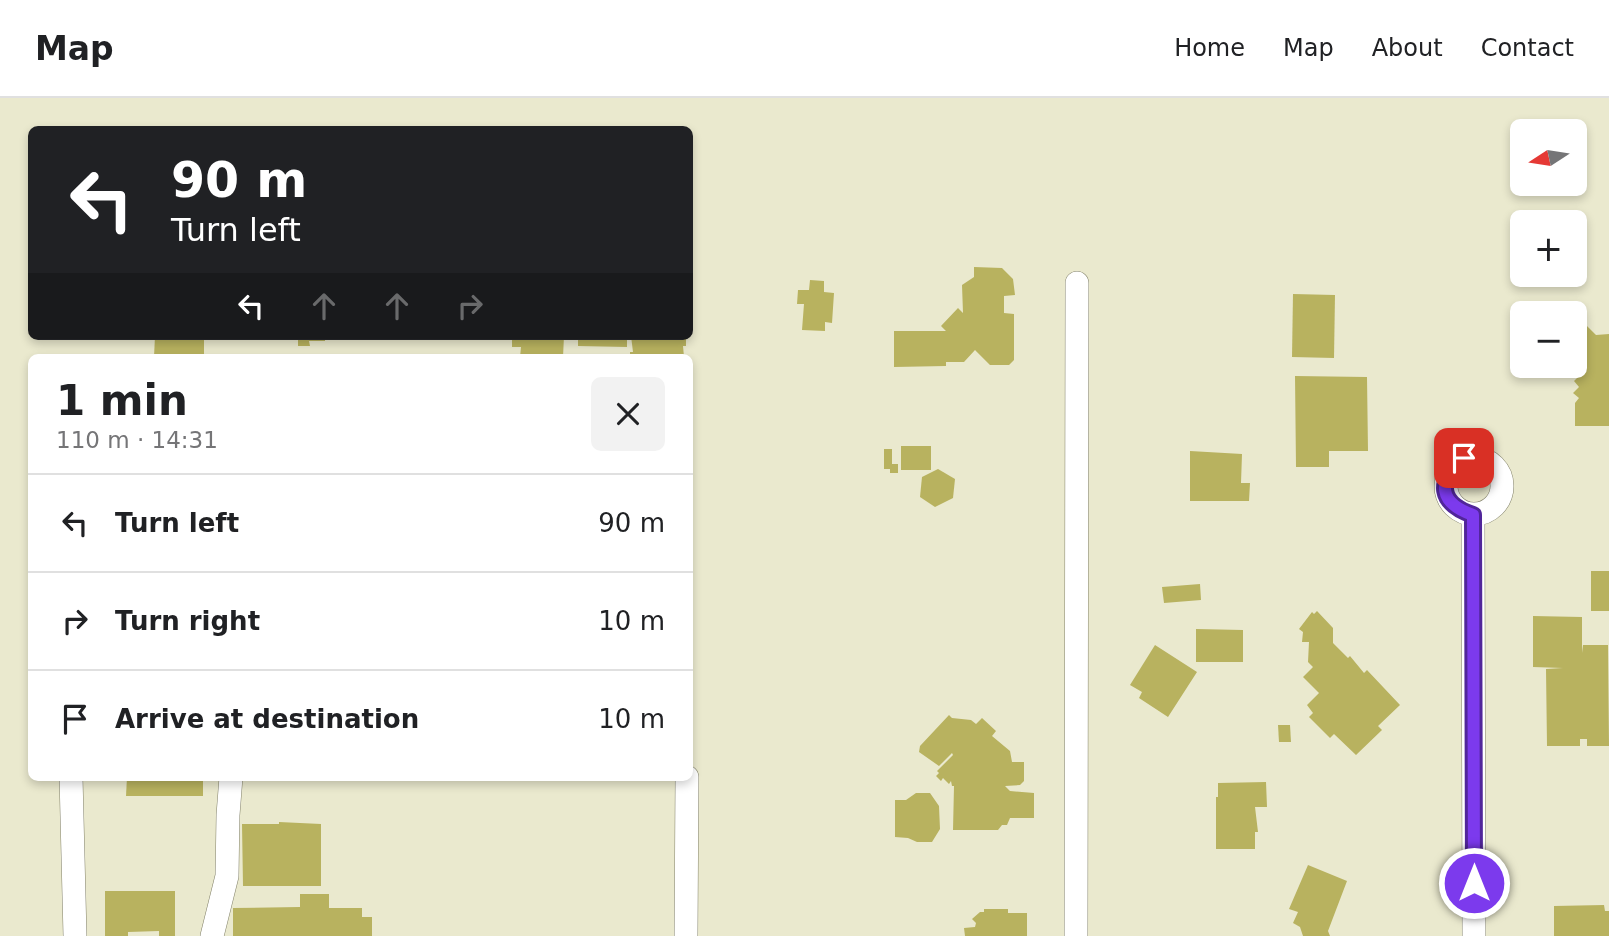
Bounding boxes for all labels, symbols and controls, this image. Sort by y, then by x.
text: Map [35,29,114,68]
text: Home [1174,34,1245,62]
text: Map [1283,34,1334,62]
text: About [1372,34,1443,62]
text: Contact [1481,34,1574,62]
north arrow [1510,119,1587,196]
map controls [1510,119,1587,378]
text: 90 m [171,152,307,209]
icon: left [56,154,147,245]
button: + [1510,210,1587,287]
text: Turn left [171,211,301,249]
icon: left [232,287,270,325]
icon: ahead [305,287,343,325]
icon: ahead [378,287,416,325]
icon: right [451,287,489,325]
button: − [1510,301,1587,378]
text: 1 min [56,376,188,425]
button: close [591,377,665,451]
text: 110 m · 14:31 [56,427,218,453]
pin [1434,428,1494,488]
icon: arrive [1445,439,1483,477]
icon: left [56,504,94,542]
text: Turn left [115,508,239,538]
text: 90 m [598,508,665,538]
icon: right [56,602,94,640]
text: Turn right [115,606,260,636]
text: 10 m [598,606,665,636]
icon: arrive [56,700,94,738]
text: Arrive at destination [115,704,419,734]
text: 10 m [598,704,665,734]
position arrow [1437,846,1511,920]

